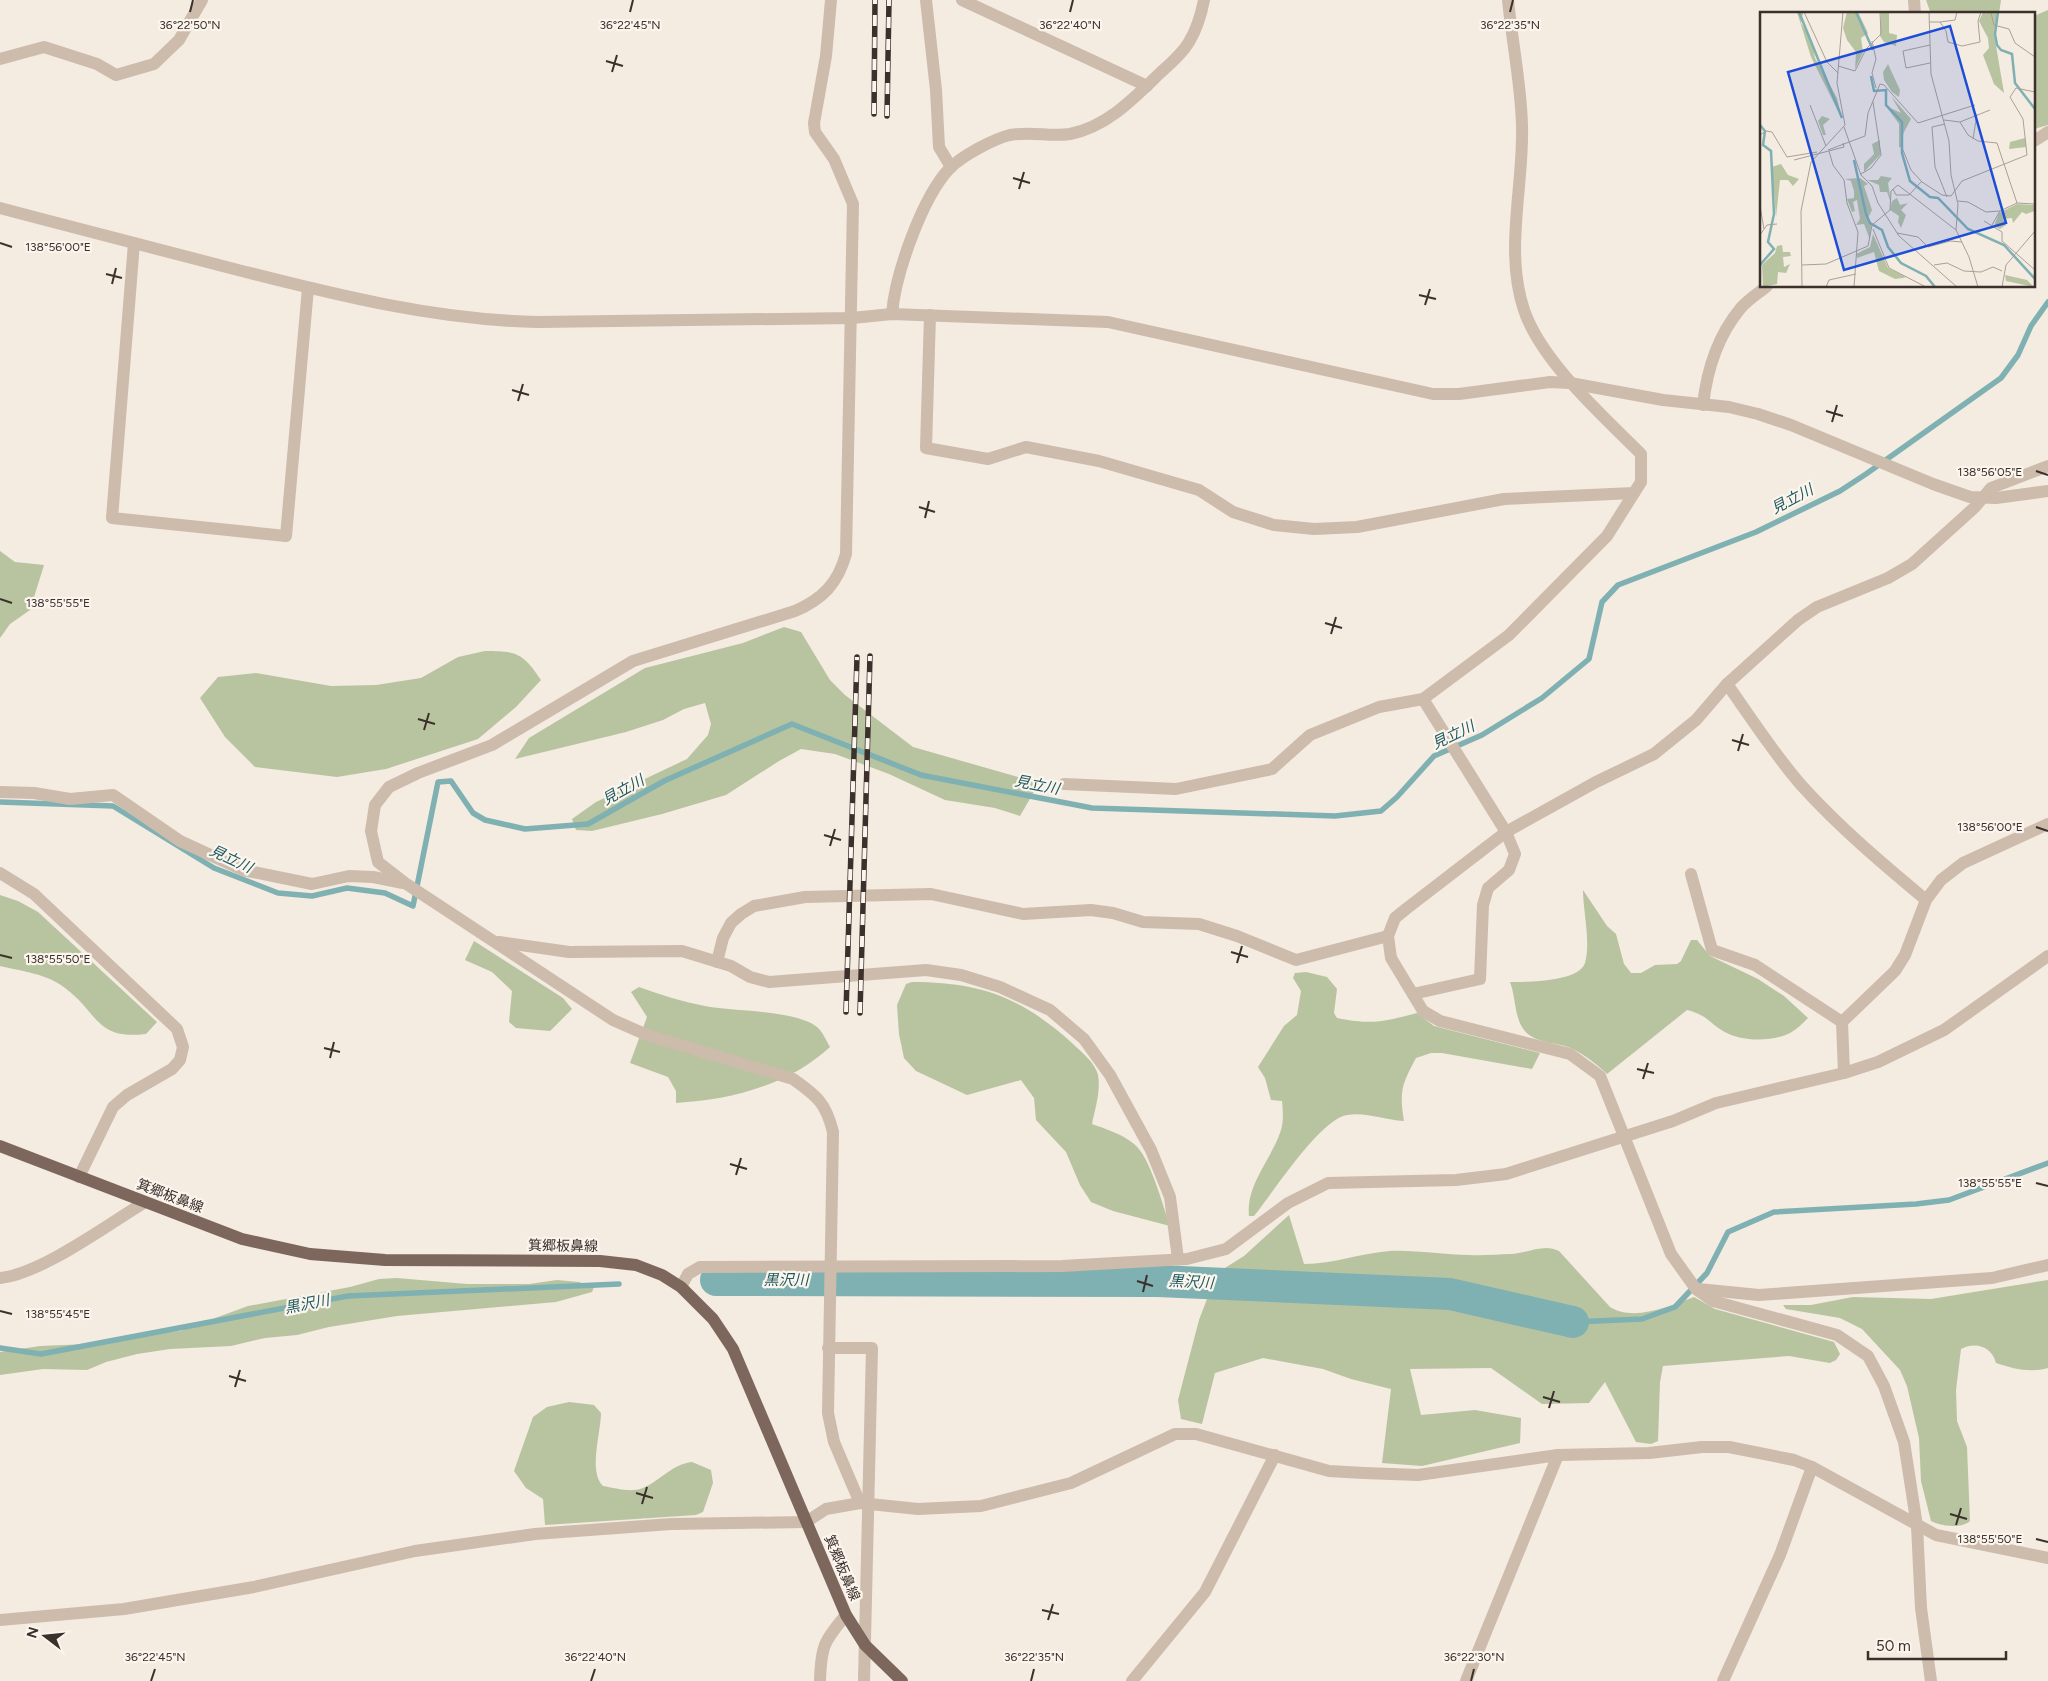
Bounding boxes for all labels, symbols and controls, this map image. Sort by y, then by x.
inset map [1760,12,2036,288]
text: 36°22'50"N [159,18,221,32]
text: 36°22'45"N [599,18,661,32]
text: 36°22'40"N [1039,18,1101,32]
text: 36°22'35"N [1480,18,1540,32]
text: 138°56'00"E [25,240,91,254]
text: 138°56'05"E [1958,465,2022,479]
water label: 見立川 [1768,480,1818,518]
text: 138°55'55"E [26,596,90,610]
water label: 見立川 [1429,716,1479,753]
water label: 見立川 [599,770,649,809]
water label: 見立川 [1013,772,1063,799]
text: 138°56'00"E [1957,820,2023,834]
water label: 見立川 [207,841,257,878]
text: 138°55'50"E [25,952,91,966]
street label: 箕郷板鼻線 [134,1176,206,1216]
text: 138°55'55"E [1958,1176,2022,1190]
street label: 箕郷板鼻線 [528,1237,598,1255]
water label: 黒沢川 [763,1271,810,1289]
water label: 黒沢川 [1168,1272,1216,1292]
water label: 黒沢川 [283,1290,333,1317]
text: 138°55'45"E [26,1307,90,1321]
street label: 箕郷板鼻線 [821,1532,863,1604]
text: 138°55'50"E [1957,1532,2023,1546]
north arrow [20,1611,70,1661]
text: N [23,1625,43,1640]
scale bar [1868,1628,2006,1660]
text: 50 m [1876,1637,1911,1655]
text: 36°22'45"N [124,1650,186,1664]
text: 36°22'40"N [564,1650,626,1664]
text: 36°22'35"N [1004,1650,1064,1664]
text: 36°22'30"N [1444,1650,1504,1664]

